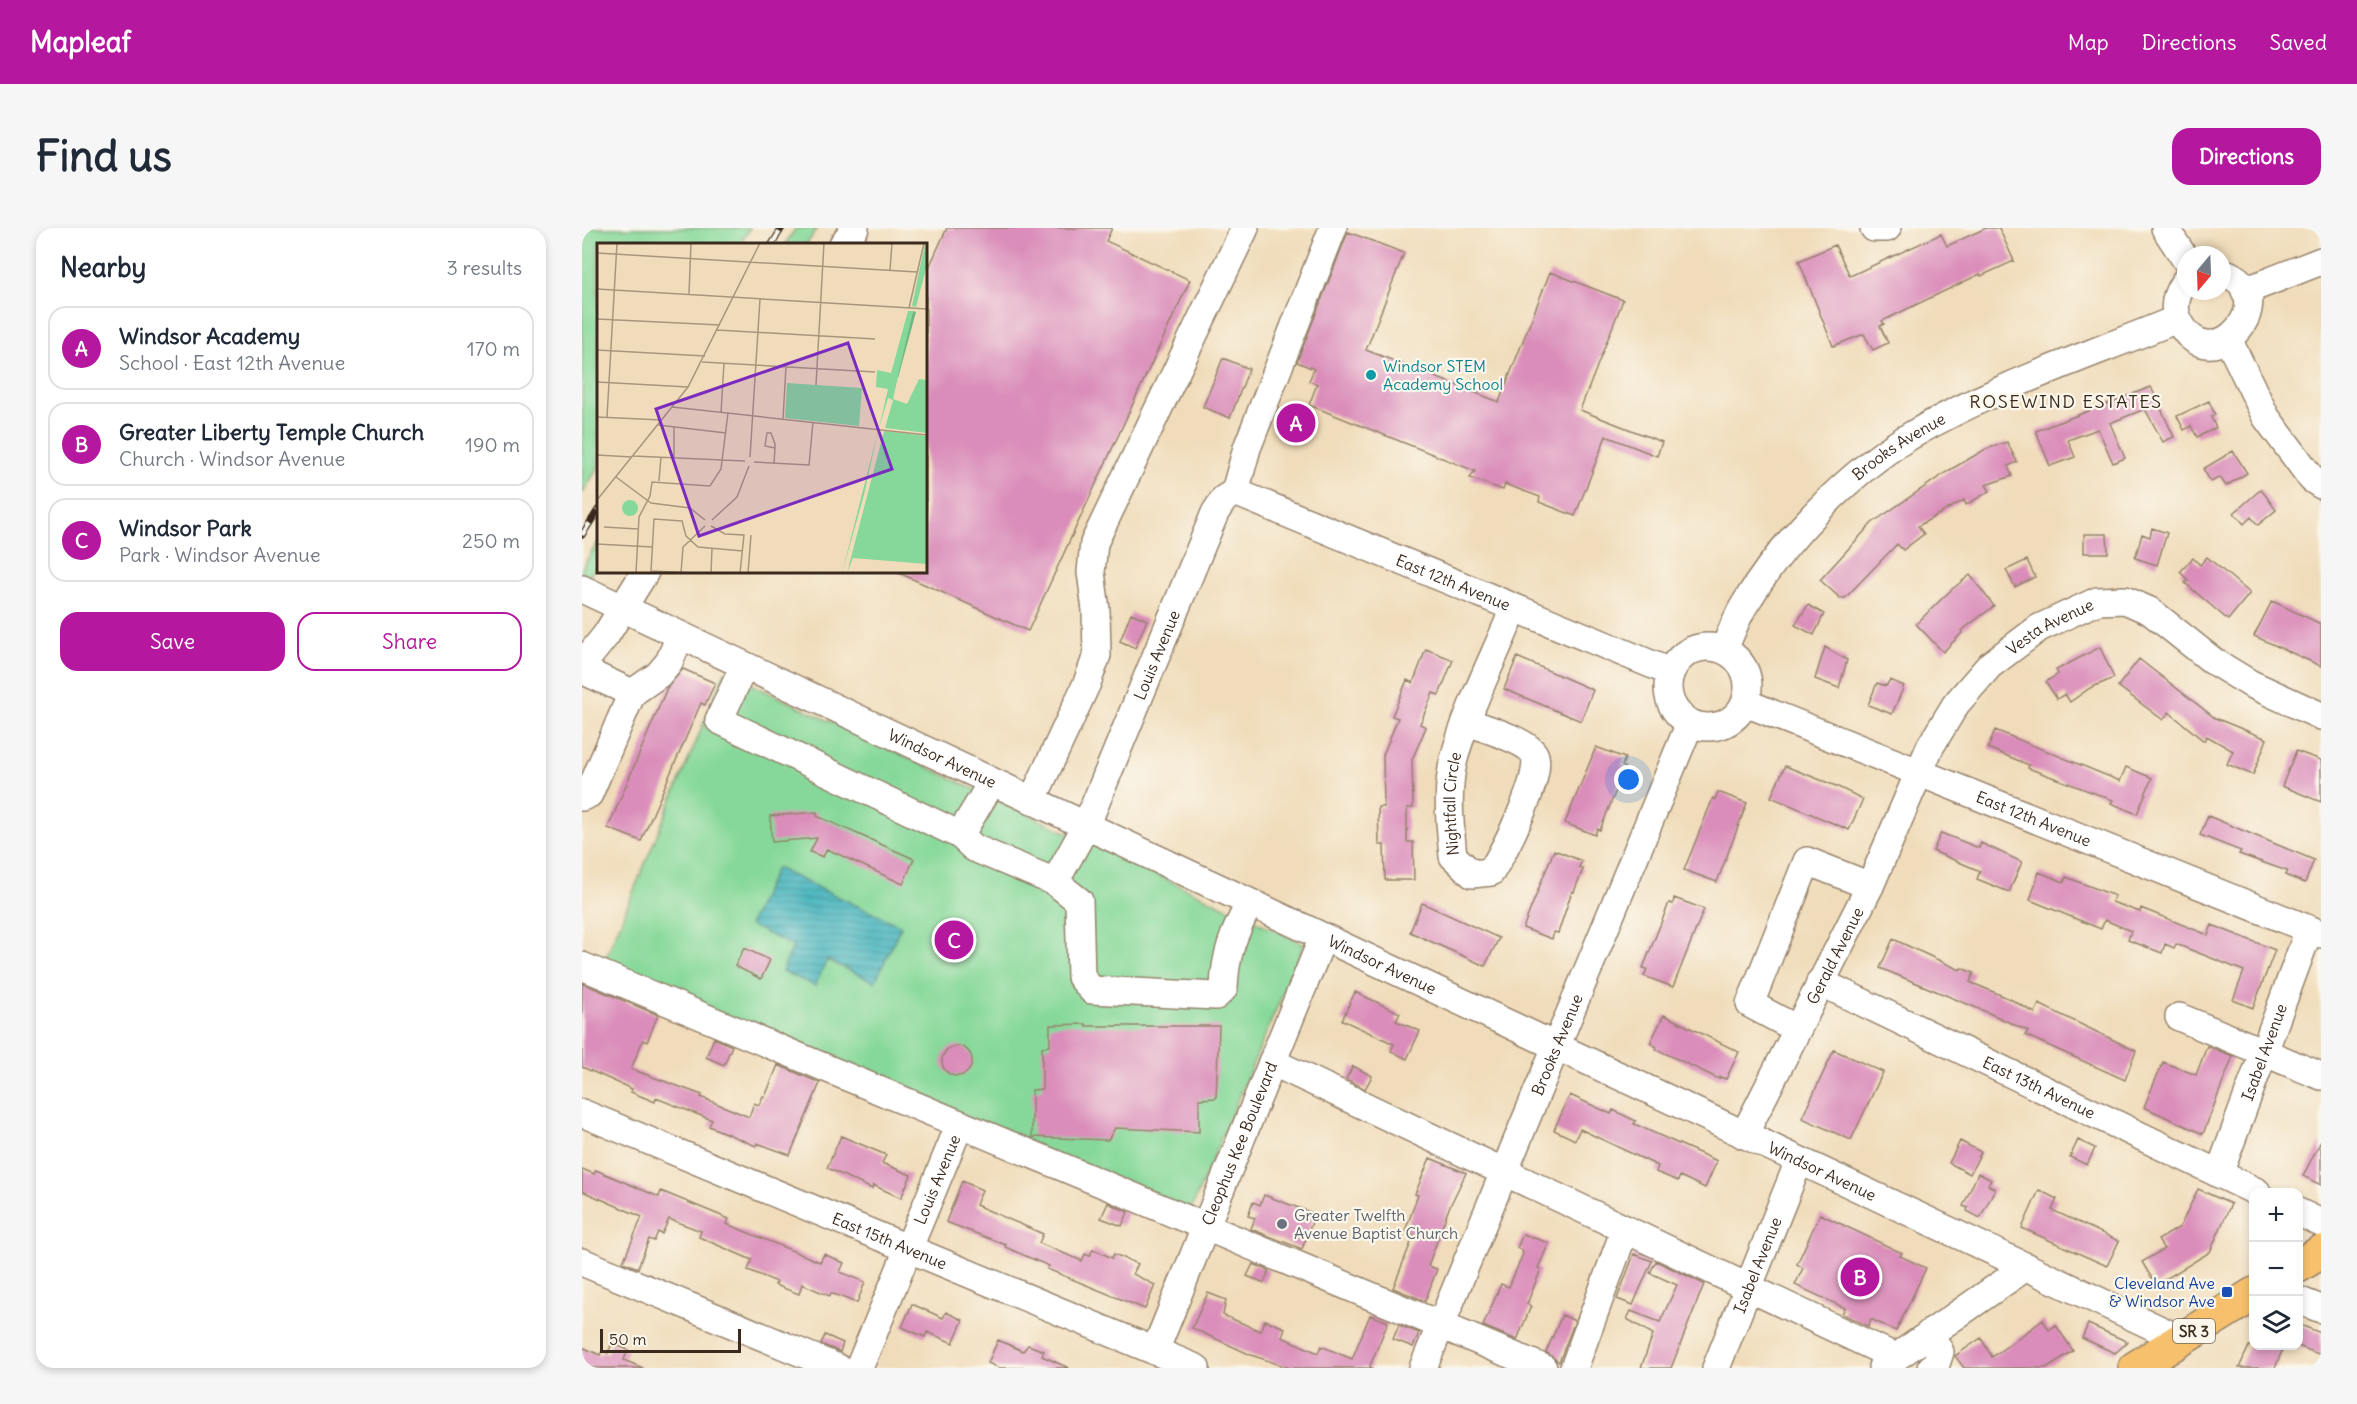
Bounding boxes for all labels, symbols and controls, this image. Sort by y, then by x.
text: Mapleaf [30,24,131,60]
text: Map [2068,29,2109,56]
text: Directions [2142,29,2236,56]
text: Saved [2269,29,2327,56]
button: Directions [2172,128,2321,185]
text: Find us [36,130,172,182]
inset map [597,243,927,573]
north arrow [2177,246,2231,300]
text: Nearby [60,251,146,284]
text: 3 results [446,255,522,280]
text: Windsor Academy [119,322,300,350]
text: A [75,336,88,361]
text: 170 m [467,336,520,361]
text: School · East 12th Avenue [119,350,345,375]
place label: Windsor STEM Academy School [1383,356,1503,394]
marker: Windsor STEM Academy School [1364,368,1378,382]
district label: ROSEWIND ESTATES [1969,390,2163,413]
pin: A [1276,400,1316,446]
street label: Brooks Avenue [1848,408,1949,484]
text: Greater Liberty Temple Church [119,418,424,446]
text: B [75,432,88,457]
text: 190 m [465,432,520,457]
text: Church · Windsor Avenue [119,446,345,471]
text: Windsor Park [119,514,252,542]
text: C [75,528,88,553]
text: 250 m [462,528,520,553]
text: Park · Windsor Avenue [119,542,321,567]
street label: East 12th Avenue [1393,550,1513,615]
street label: Vesta Avenue [2002,594,2097,659]
street label: Louis Avenue [1129,607,1184,703]
button: Save [60,612,285,671]
button: Share [297,612,522,671]
street label: Windsor Avenue [885,724,1000,792]
street label: Nightfall Circle [1439,750,1465,857]
your location [1614,765,1643,794]
street label: East 12th Avenue [1973,787,2094,851]
street label: Gerald Avenue [1802,904,1868,1008]
pin: C [934,918,974,962]
street label: Windsor Avenue [1325,931,1440,999]
street label: Brooks Avenue [1527,991,1587,1098]
street label: Isabel Avenue [2237,1001,2291,1103]
street label: East 13th Avenue [1980,1052,2099,1123]
street label: Cleophus Kee Boulevard [1197,1059,1281,1228]
street label: Louis Avenue [910,1132,964,1227]
street label: Windsor Avenue [1765,1137,1879,1205]
map controls [2249,1188,2303,1350]
button: + [2249,1188,2303,1242]
place label: Greater Twelfth Avenue Baptist Church [1294,1205,1458,1243]
street label: East 15th Avenue [829,1208,950,1273]
street label: Isabel Avenue [1729,1214,1786,1316]
marker: Greater Twelfth Avenue Baptist Church [1275,1217,1289,1231]
button: − [2249,1242,2303,1296]
pin: B [1840,1254,1880,1300]
place label: Cleveland Ave & Windsor Ave [2109,1273,2215,1311]
marker: Cleveland Ave & Windsor Ave [2220,1285,2234,1299]
button: layers [2249,1296,2303,1350]
road number: SR 3 [2173,1319,2215,1343]
scale bar [600,1326,741,1354]
text: 50 m [609,1329,647,1349]

